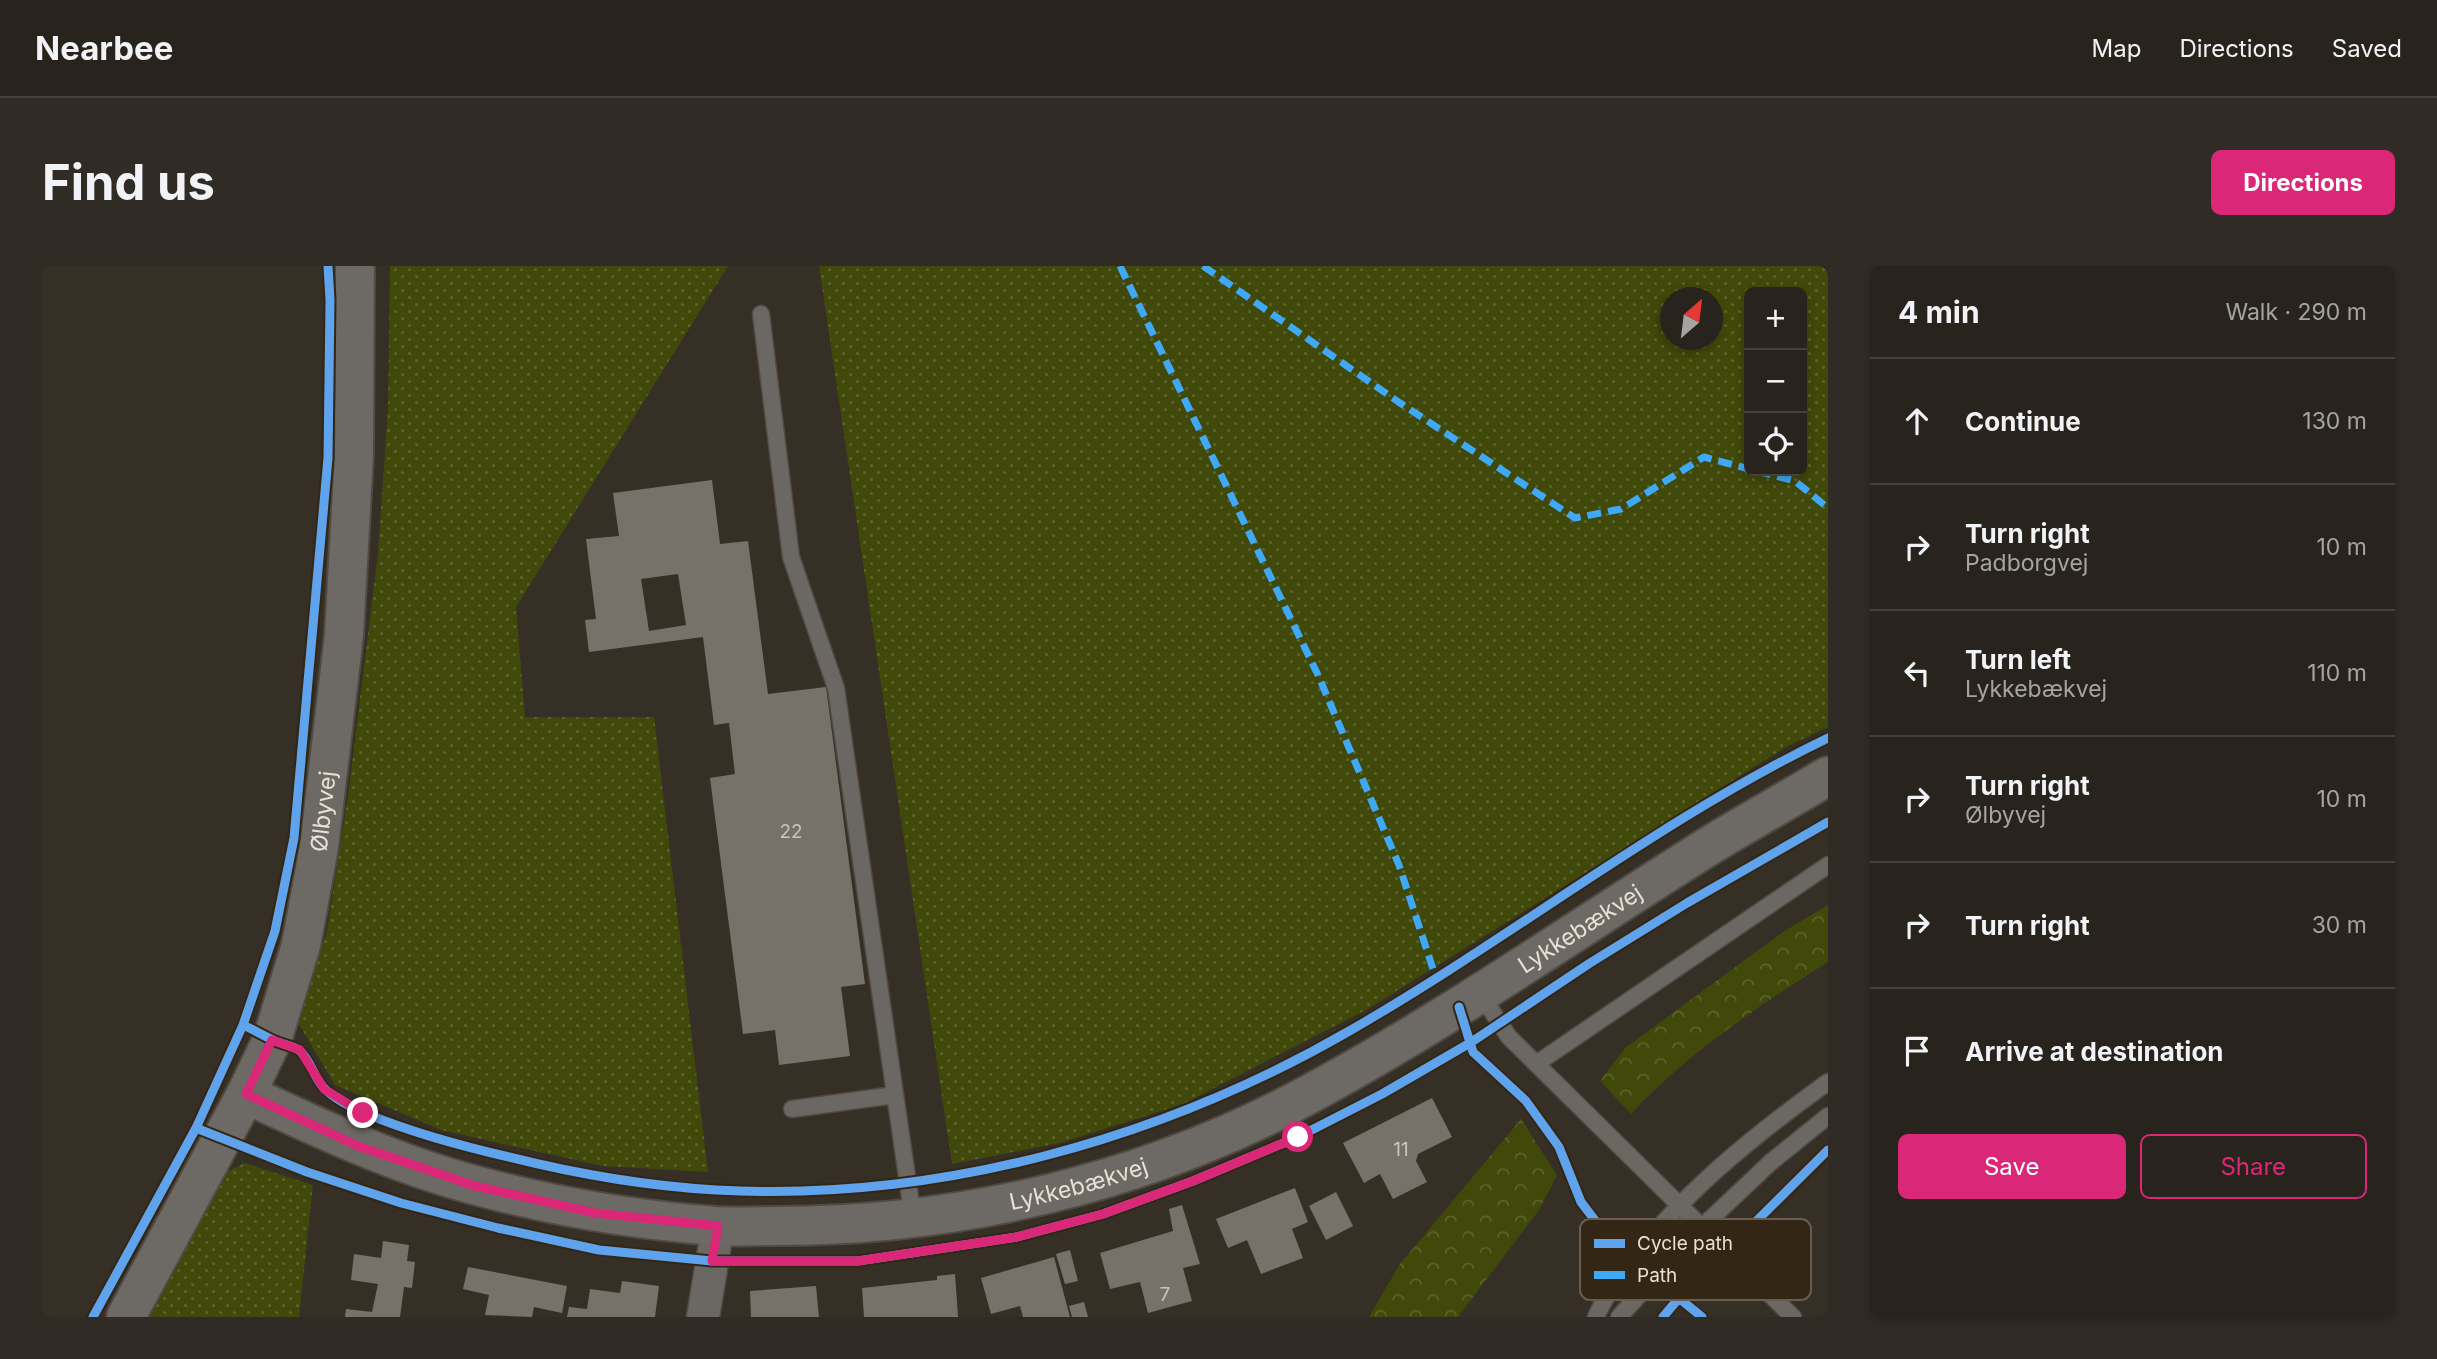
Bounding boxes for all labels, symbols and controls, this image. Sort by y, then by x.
text: Nearbee [35,28,173,68]
text: Map [2092,34,2141,63]
text: Directions [2179,34,2294,63]
text: Saved [2332,34,2402,63]
button: Directions [2211,150,2395,215]
text: Find us [42,153,215,212]
north arrow [1660,287,1723,350]
map controls [1744,287,1807,476]
button: + [1744,287,1807,350]
text: 4 min [1898,294,1980,330]
text: Walk · 290 m [2225,298,2367,326]
button: − [1744,350,1807,413]
icon: ahead [1898,402,1936,440]
text: Continue [1965,406,2081,437]
text: 130 m [2302,407,2367,435]
button: locate [1744,413,1807,476]
text: Turn right [1965,518,2090,549]
icon: right [1898,528,1936,566]
text: 10 m [2317,533,2367,561]
text: Padborgvej [1965,549,2088,577]
text: Turn left [1965,644,2071,675]
icon: left [1898,654,1936,692]
text: 110 m [2307,659,2367,687]
text: Lykkebækvej [1965,675,2107,703]
street label: Ølbyvej [305,769,342,853]
text: Turn right [1965,770,2090,801]
icon: right [1898,780,1936,818]
text: 10 m [2317,785,2367,813]
text: Ølbyvej [1965,801,2046,829]
house number: 22 [779,820,803,843]
street label: Lykkebækvej [1513,878,1647,979]
icon: right [1898,906,1936,944]
text: Turn right [1965,910,2090,941]
text: 30 m [2312,911,2367,939]
icon: arrive [1898,1032,1936,1070]
text: Arrive at destination [1965,1036,2224,1067]
route end [347,1097,378,1128]
route start [1282,1121,1313,1152]
button: Save [1898,1134,2126,1199]
button: Share [2140,1134,2367,1199]
house number: 11 [1393,1138,1409,1161]
street label: Lykkebækvej [1007,1152,1151,1216]
legend [1580,1219,1811,1300]
text: Cycle path [1637,1232,1733,1255]
text: Path [1637,1264,1677,1287]
house number: 7 [1160,1283,1170,1306]

